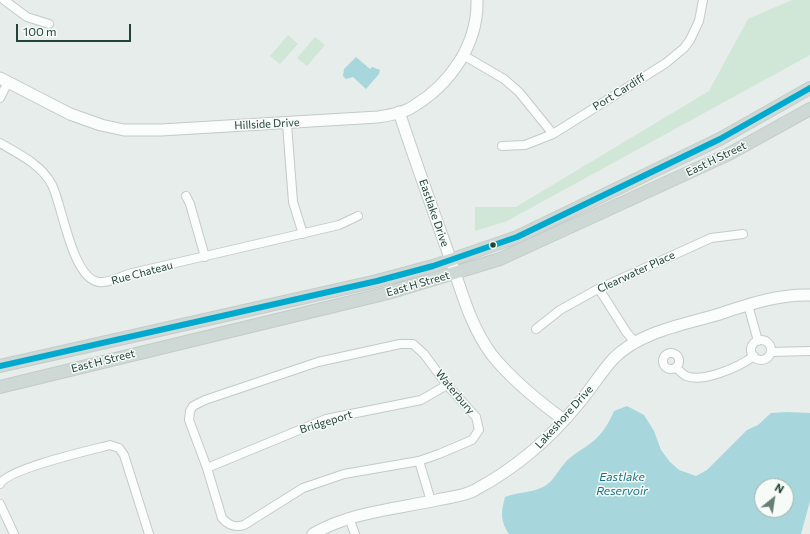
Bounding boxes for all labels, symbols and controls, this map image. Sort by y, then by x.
scale bar [18,16,133,42]
text: 100 m [23,24,57,38]
street label: Port Cardiff [590,71,648,113]
street label: Hillside Drive [234,116,300,132]
street label: East H Street [684,139,748,179]
street label: Eastlake Drive [416,178,452,248]
unlabelled marker [488,240,498,250]
street label: Clearwater Place [595,248,677,296]
street label: Rue Chateau [110,258,174,288]
street label: East H Street [385,269,451,299]
street label: East H Street [70,347,136,375]
street label: Waterbury [433,367,477,417]
street label: Lakeshore Drive [532,383,596,451]
street label: Bridgeport [298,408,354,436]
water label: Eastlake Reservoir [596,470,648,498]
north arrow [754,478,794,518]
text: N [773,480,787,496]

